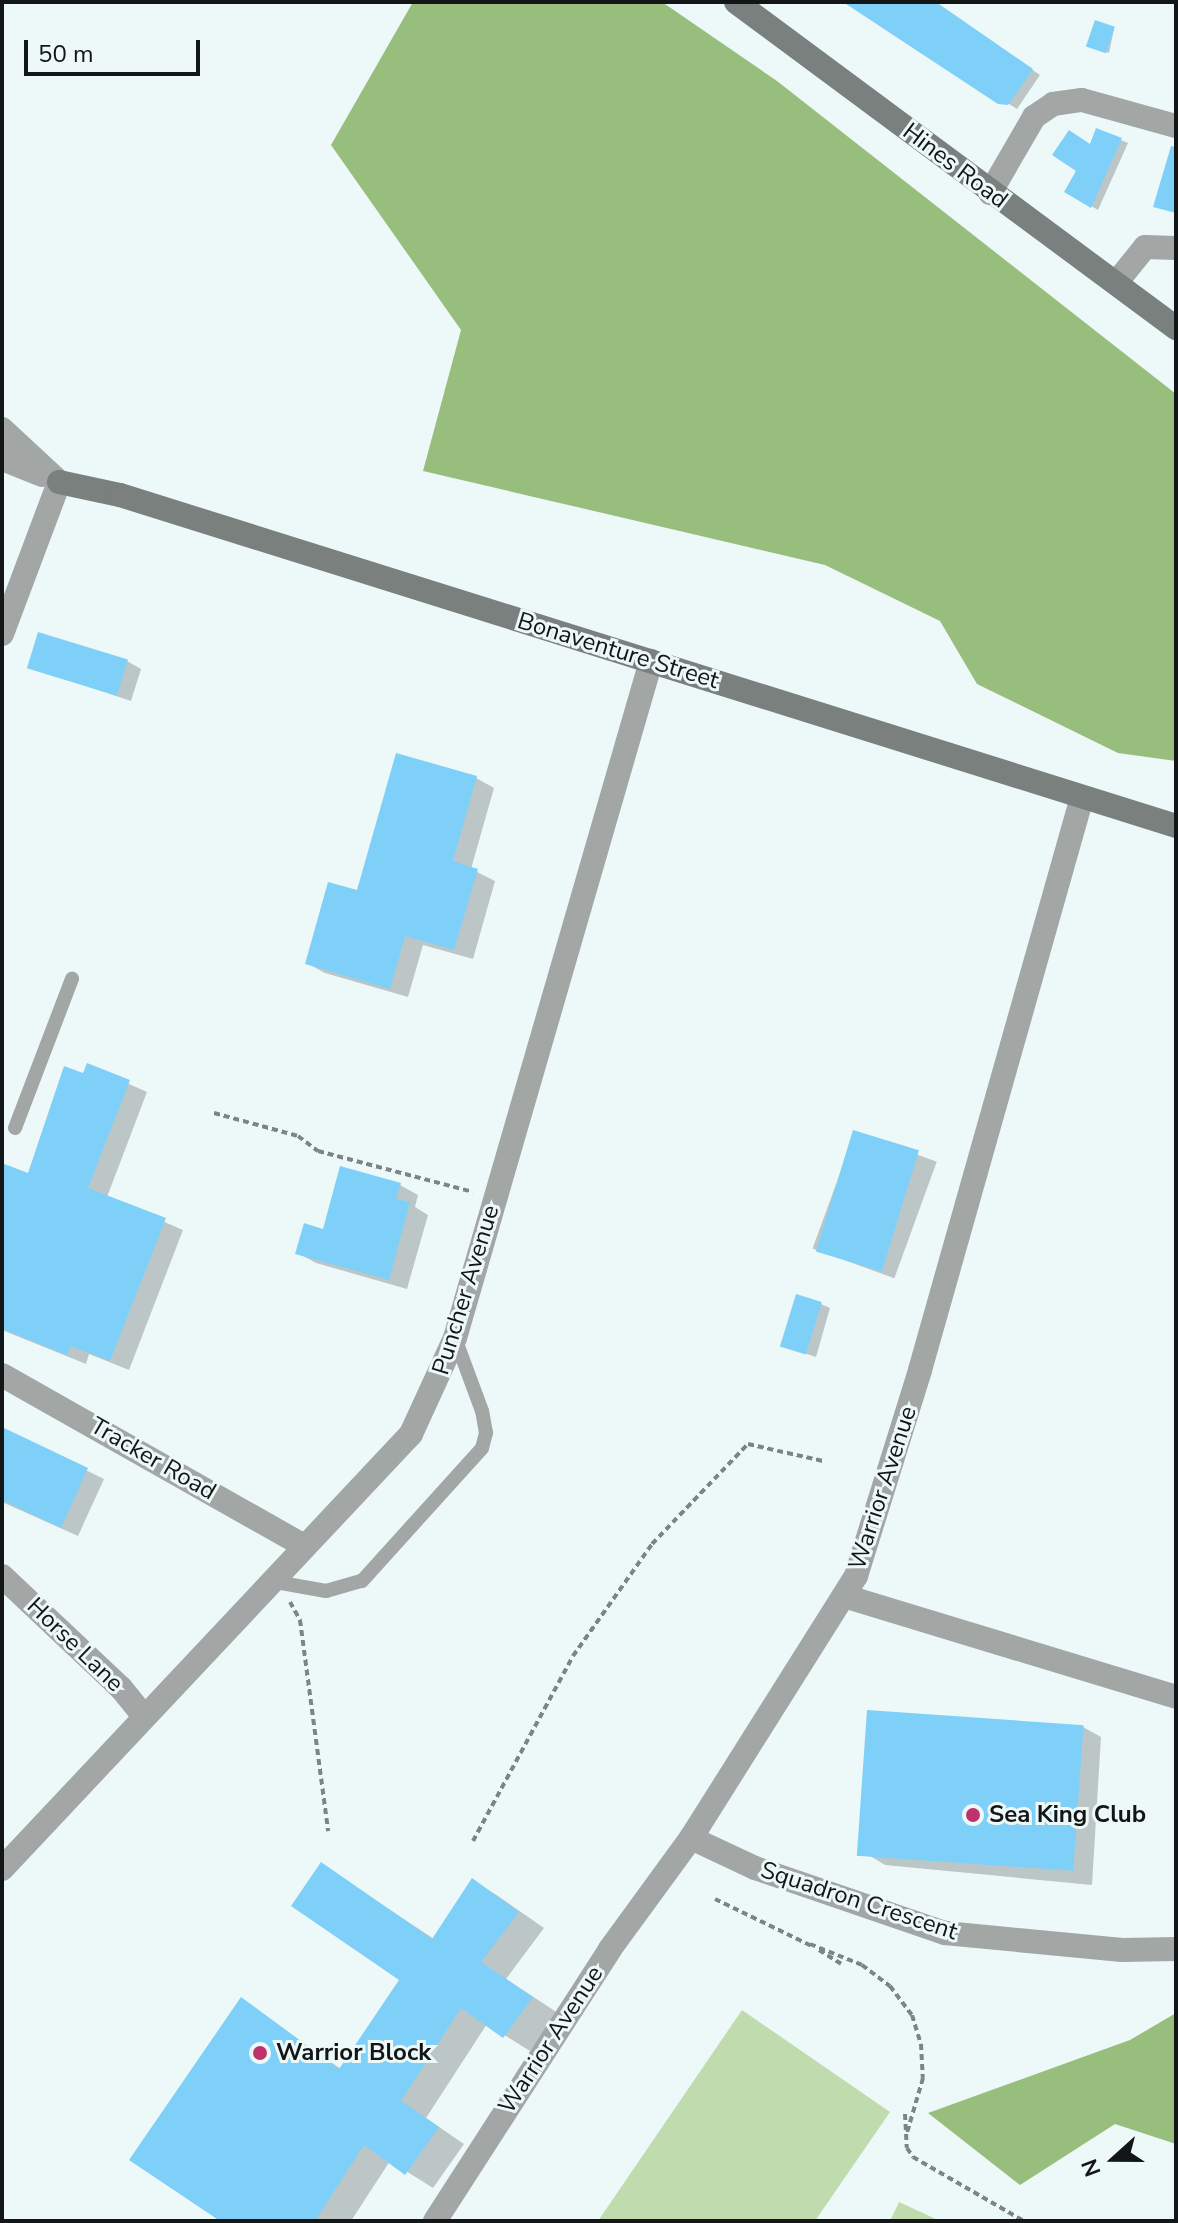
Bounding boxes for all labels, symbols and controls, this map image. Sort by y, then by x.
scale bar [28,24,204,74]
text: 50 m [38,38,94,70]
street label: Hines Road [897,117,1013,215]
street label: Bonaventure Street [514,607,722,695]
street label: Puncher Avenue [426,1202,506,1378]
street label: Warrior Avenue [843,1403,923,1573]
street label: Tracker Road [85,1412,221,1506]
street label: Horse Lane [21,1592,129,1698]
place label: Sea King Club [989,1801,1146,1829]
marker: Sea King Club [964,1806,982,1824]
street label: Squadron Crescent [757,1856,961,1946]
street label: Warrior Avenue [493,1961,609,2119]
place label: Warrior Block [276,2039,431,2067]
marker: Warrior Block [251,2044,269,2062]
north arrow [1074,2119,1154,2199]
text: N [1075,2155,1109,2181]

